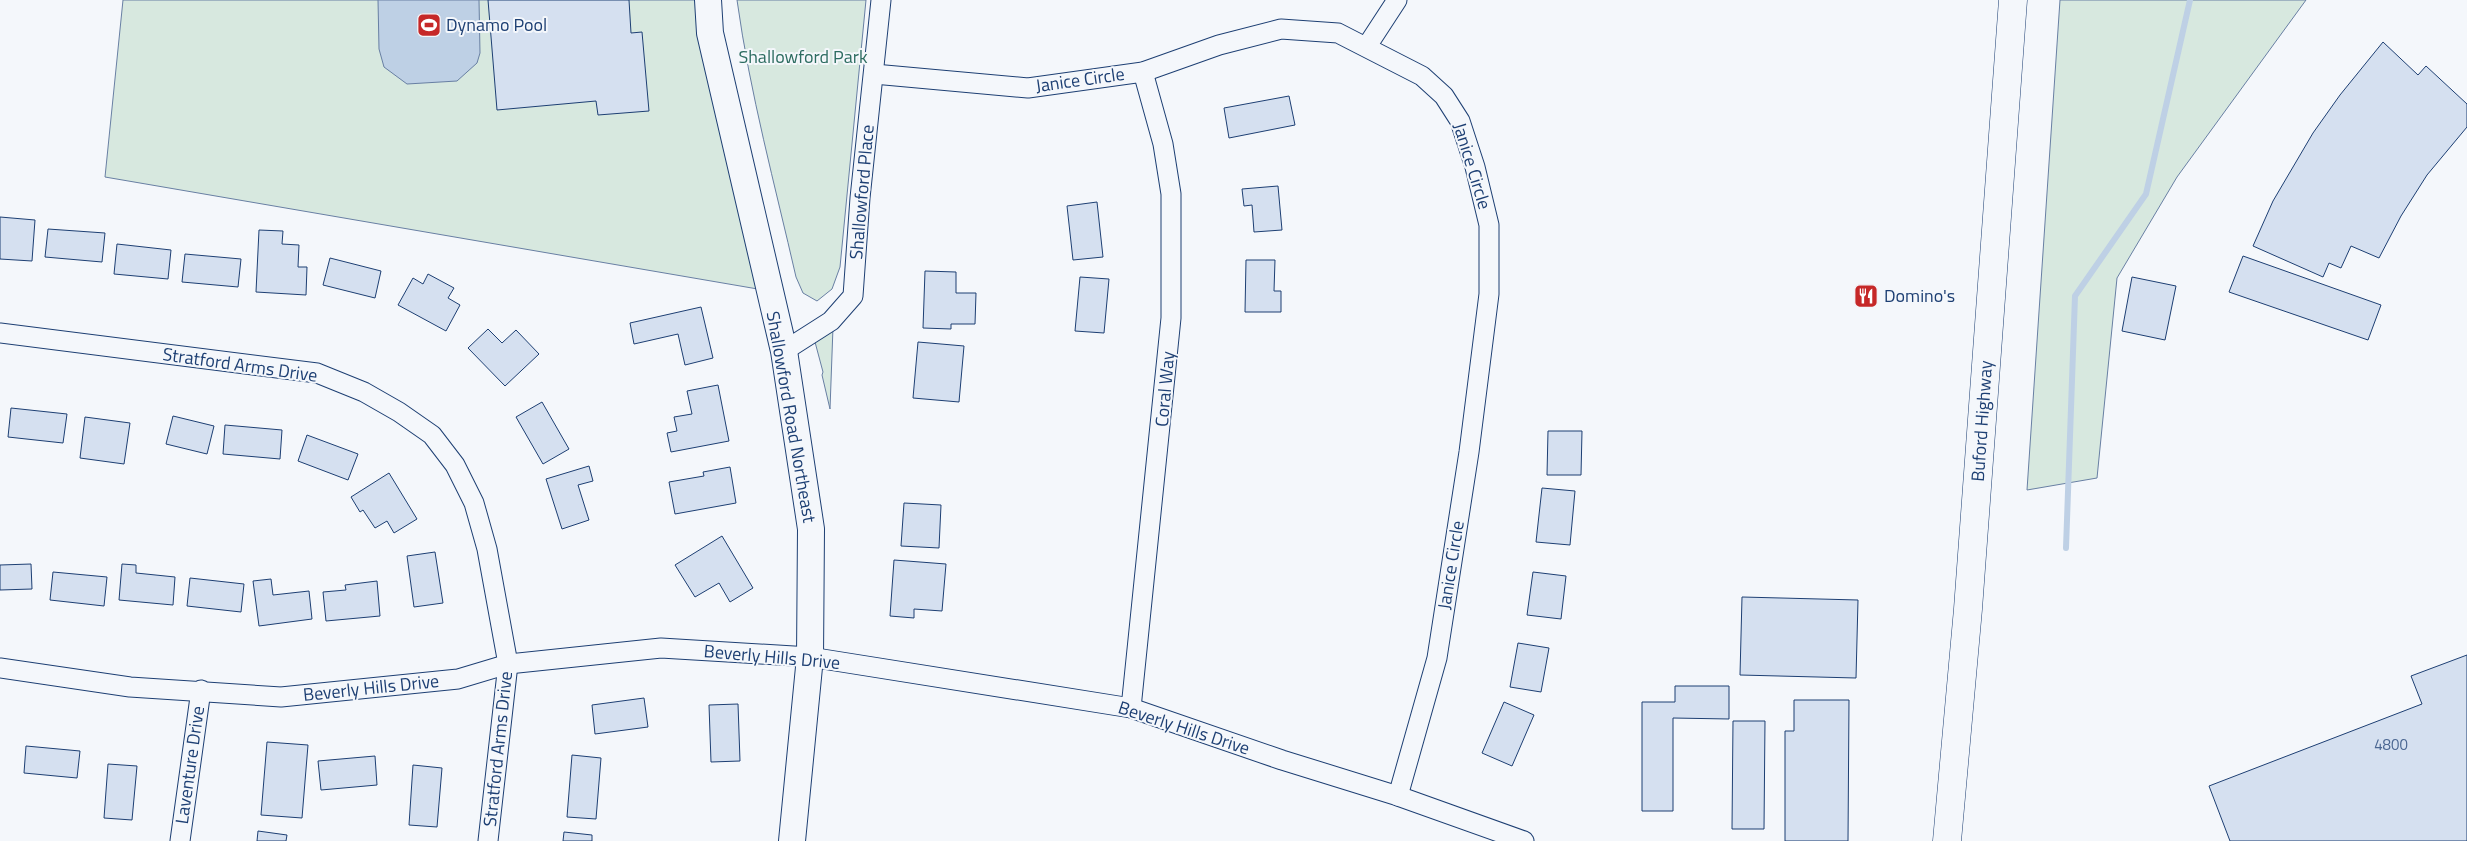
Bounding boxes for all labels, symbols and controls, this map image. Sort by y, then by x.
place label: Dynamo Pool [446,11,547,38]
sports icon: Dynamo Pool [416,12,442,38]
park label: Shallowford Park [738,43,868,70]
street label: Janice Circle [1034,60,1126,99]
street label: Janice Circle [1446,119,1498,213]
street label: Shallowford Place [842,123,881,261]
place label: Domino's [1884,282,1955,309]
restaurant icon: Domino's [1853,283,1879,309]
street label: Shallowford Road Northeast [760,309,824,525]
street label: Stratford Arms Drive [161,340,319,389]
street label: Coral Way [1148,350,1181,428]
street label: Buford Highway [1964,359,1999,483]
street label: Janice Circle [1430,519,1471,611]
street label: Beverly Hills Drive [703,637,841,676]
street label: Beverly Hills Drive [302,667,440,708]
street label: Stratford Arms Drive [476,670,519,828]
street label: Beverly Hills Drive [1115,694,1253,761]
street label: Laventure Drive [168,704,211,826]
house number: 4800 [2374,733,2408,756]

